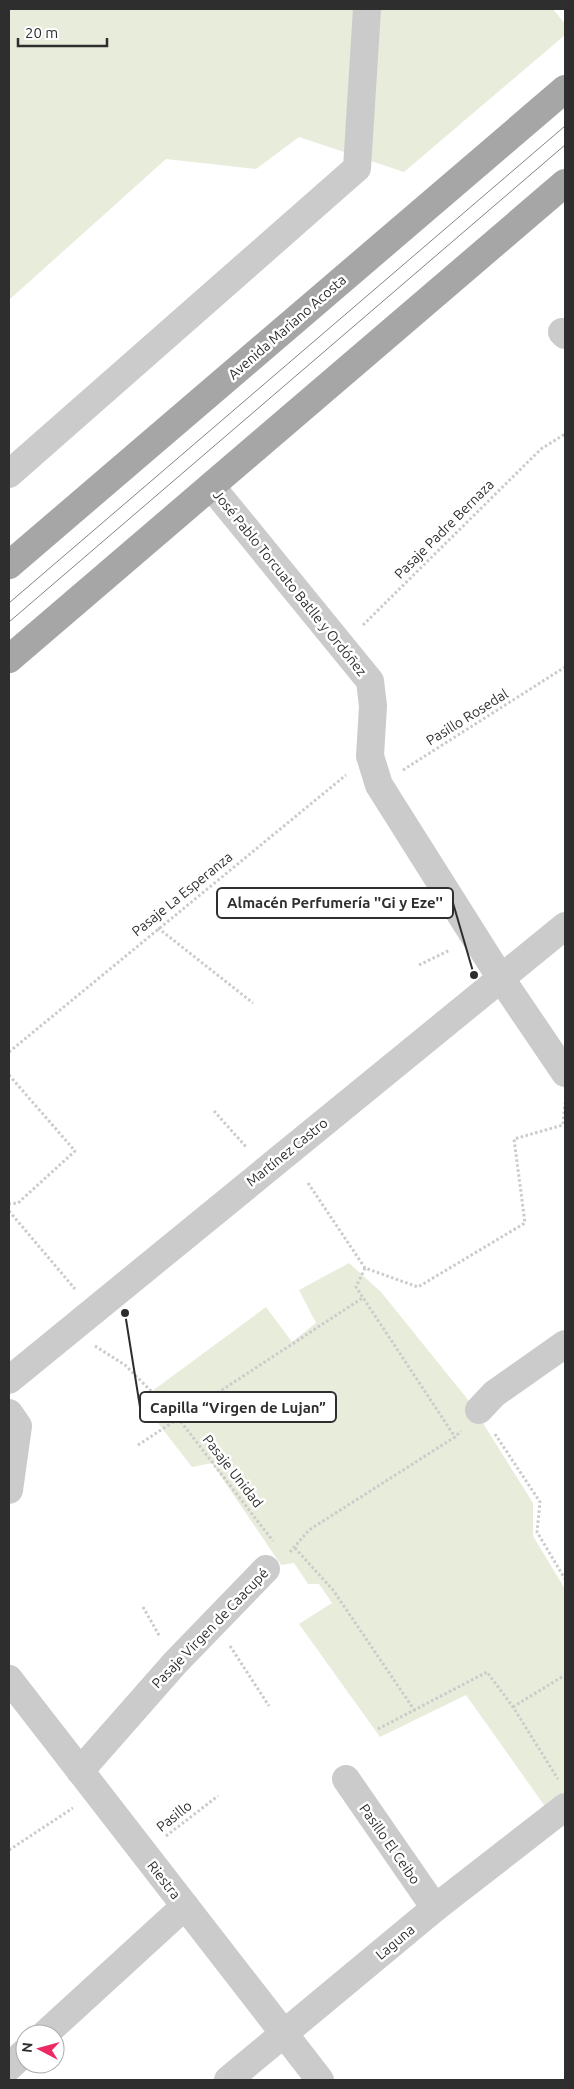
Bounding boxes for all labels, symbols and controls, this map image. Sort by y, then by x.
scale bar [18,15,106,47]
text: 20 m [25,24,58,41]
street label: Avenida Mariano Acosta [225,272,349,382]
street label: Pasaje Padre Bernaza [391,476,497,582]
street label: José Pablo Torcuato Batlle y Ordóñez [210,487,370,679]
street label: Pasillo Rosedal [423,685,511,749]
street label: Pasaje La Esperanza [129,849,235,939]
callout: Almacén Perfumería ''Gi y Eze'' [217,888,453,918]
text: Almacén Perfumería ''Gi y Eze'' [227,894,443,911]
street label: Martínez Castro [243,1114,331,1190]
callout: Capilla “Virgen de Lujan” [140,1392,336,1422]
text: Capilla “Virgen de Lujan” [150,1399,326,1416]
street label: Pasaje Unidad [200,1432,266,1510]
street label: Pasaje Virgen de Caacupé [148,1565,272,1691]
street label: Pasillo [153,1797,195,1835]
street label: Pasillo El Ceibo [356,1801,424,1887]
street label: Riestra [144,1858,184,1902]
street label: Laguna [372,1921,418,1963]
north arrow [15,2024,65,2074]
text: N [19,2042,36,2054]

